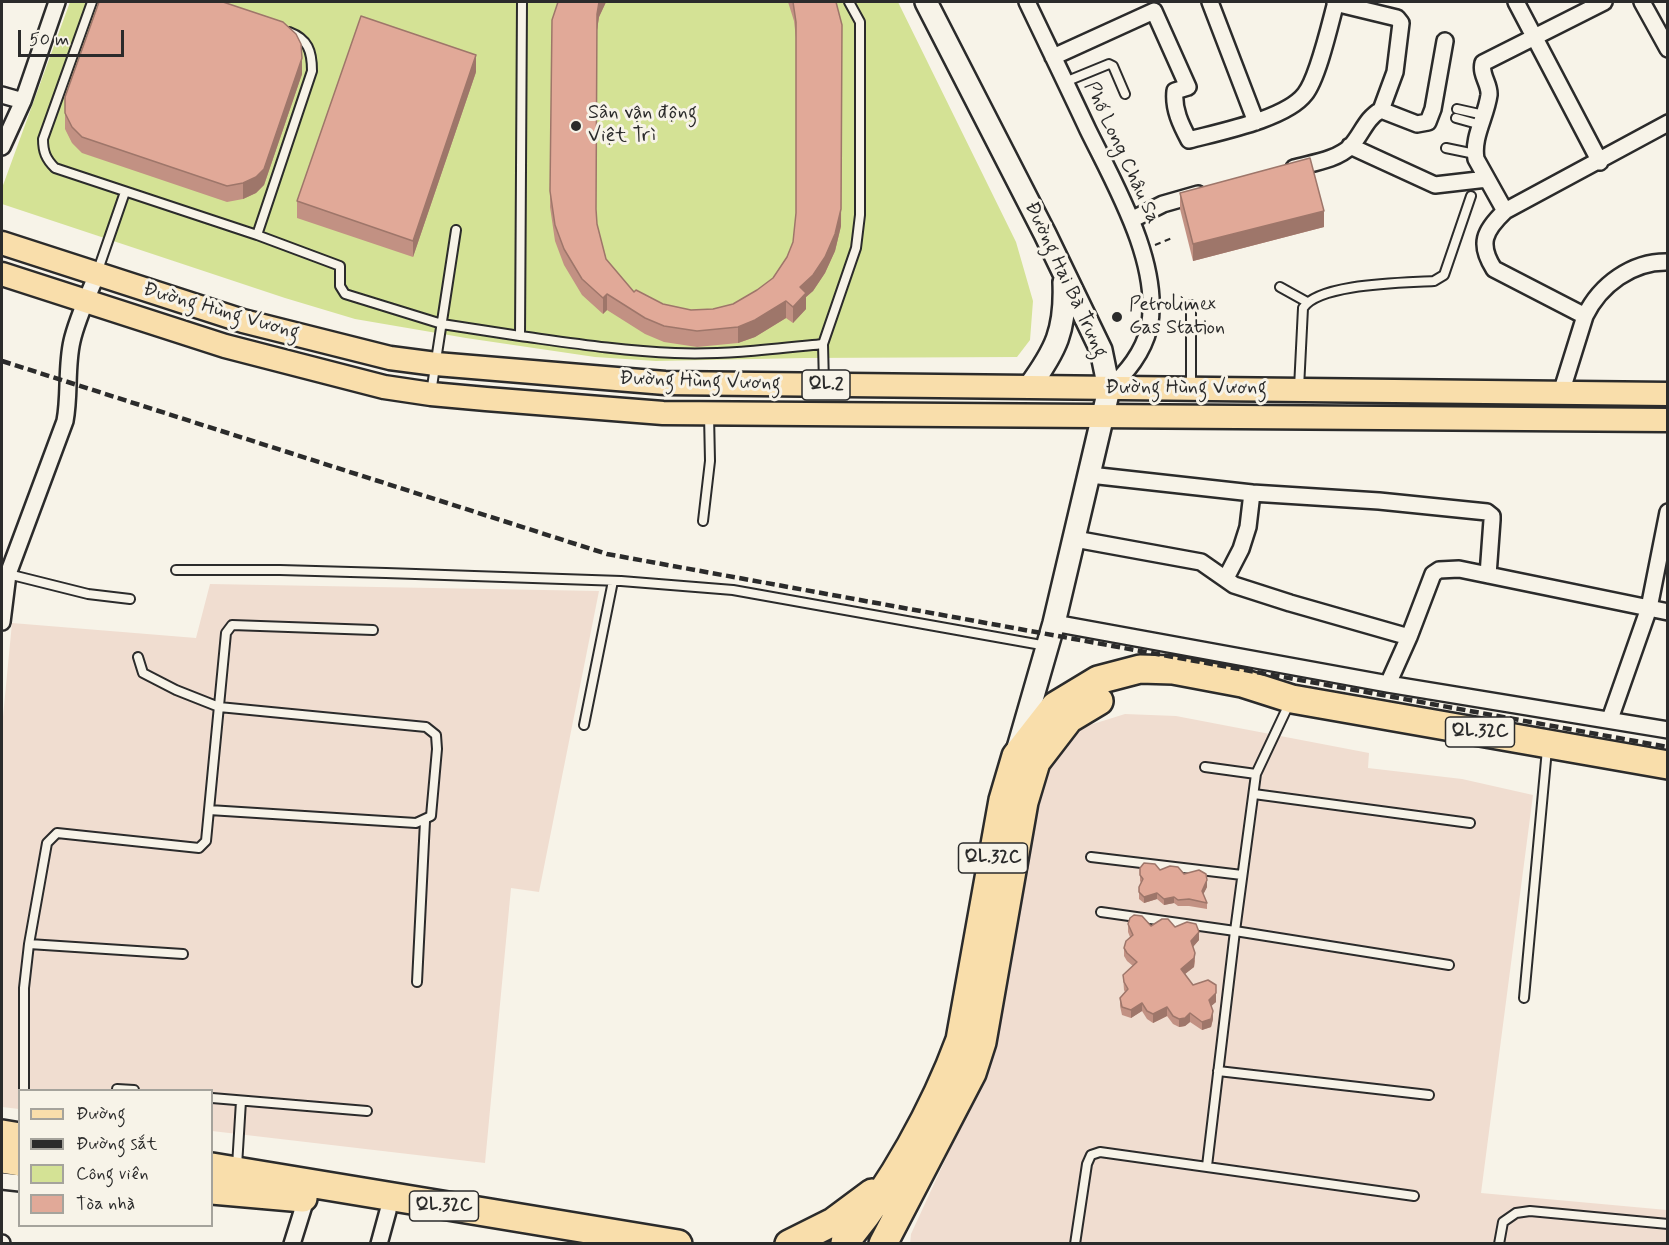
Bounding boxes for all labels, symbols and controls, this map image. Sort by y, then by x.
scale bar [21,18,128,56]
text: 50 m [29,28,69,52]
street label: Phố Long Châu Sa [1078,78,1164,228]
place label: Sân vận động Việt Trì [588,102,697,149]
marker: Sân vận động Việt Trì [569,119,583,133]
street label: Đường Hai Bà Trưng [1018,198,1112,362]
street label: Đường Hùng Vương [140,278,302,346]
place label: Petrolimex Gas Station [1129,294,1225,341]
marker: Petrolimex Gas Station [1110,310,1124,324]
street label: Đường Hùng Vương [619,367,781,397]
road number: QL.2 [802,370,850,400]
street label: Đường Hùng Vương [1105,377,1267,401]
road number: QL.32C [1446,717,1514,747]
road number: QL.32C [958,843,1028,873]
legend [18,1089,213,1227]
text: Đường [76,1102,126,1126]
text: Đường sắt [76,1132,157,1156]
text: Công viên [76,1162,149,1186]
road number: QL.32C [410,1191,478,1221]
text: Tòa nhà [76,1192,135,1216]

